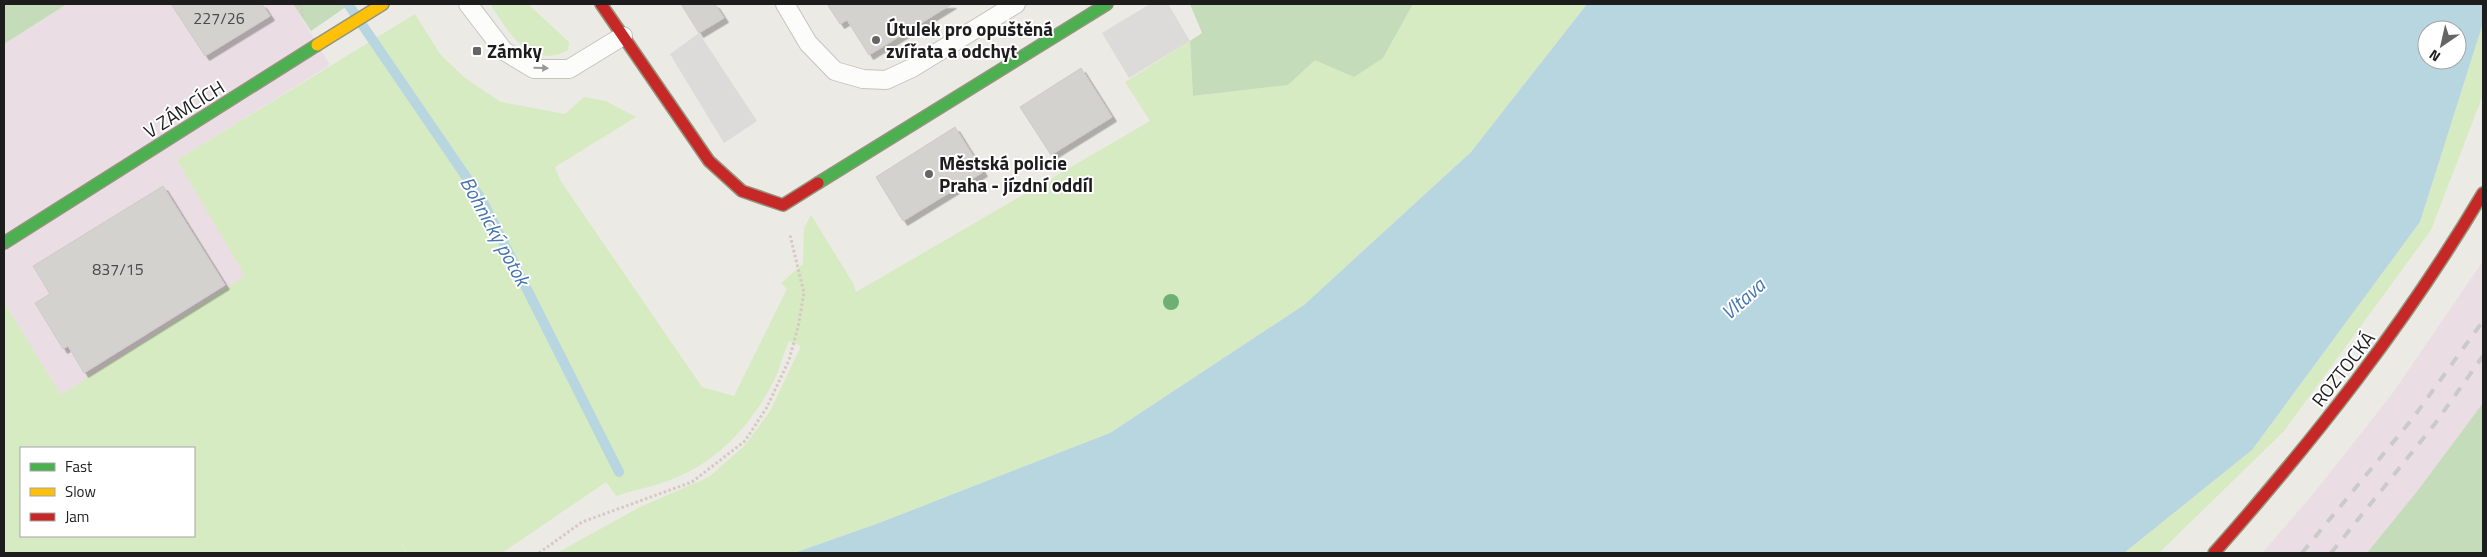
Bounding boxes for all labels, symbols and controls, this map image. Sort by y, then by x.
house number: 227/26 [193,6,245,30]
place label: Útulek pro opuštěná zvířata a odchyt [886,14,1053,65]
north arrow [2417,20,2467,70]
marker: Útulek pro opuštěná zvířata a odchyt [870,34,882,46]
place label: Zámky [487,36,543,65]
marker: Zámky [471,45,483,57]
text: N [2425,45,2444,68]
one-way arrow [533,65,549,73]
street label: V ZÁMCÍCH [138,72,230,145]
place label: Městská policie Praha - jízdní oddíl [939,148,1093,199]
marker: Městská policie Praha - jízdní oddíl [923,168,935,180]
water label: Bohnický potok [453,170,539,293]
house number: 837/15 [92,257,144,281]
water label: Vltava [1714,270,1772,327]
street label: ROZTOCKÁ [2304,325,2381,413]
legend [20,447,195,537]
text: Fast [65,455,93,478]
text: Slow [65,480,96,503]
text: Jam [65,505,89,528]

